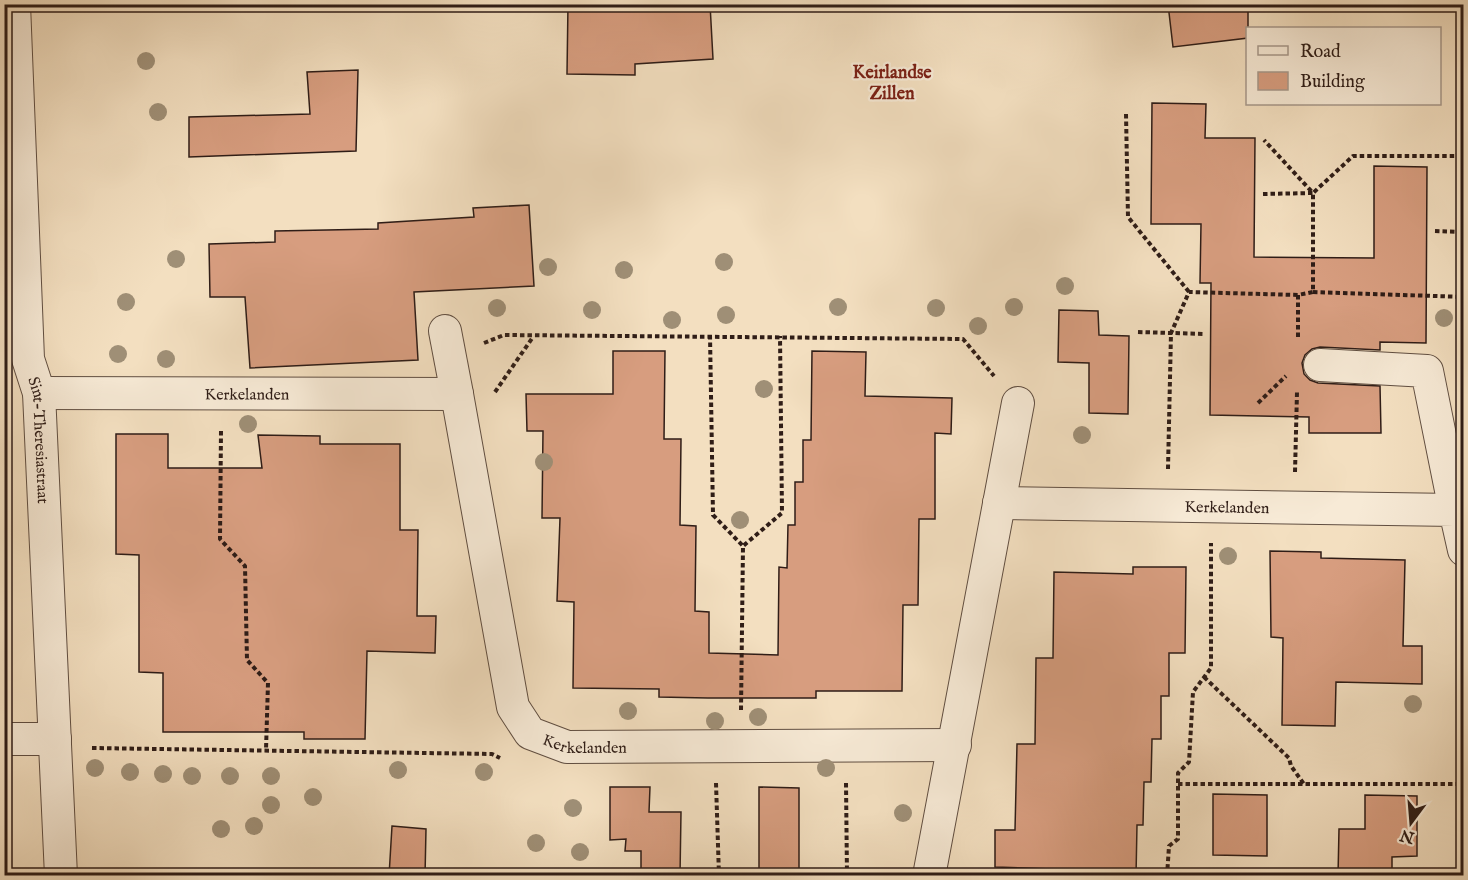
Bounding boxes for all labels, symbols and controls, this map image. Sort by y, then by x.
legend [1246,27,1441,105]
text: Road [1300,41,1341,64]
district label: Keirlandse Zillen [852,62,932,106]
text: Building [1300,71,1365,94]
street label: Sint-Theresiastraat [22,374,52,505]
street label: Kerkelanden [205,385,290,406]
street label: Kerkelanden [1184,498,1270,519]
street label: Kerkelanden [539,731,627,759]
north arrow [1381,793,1441,853]
text: N [1398,824,1418,847]

